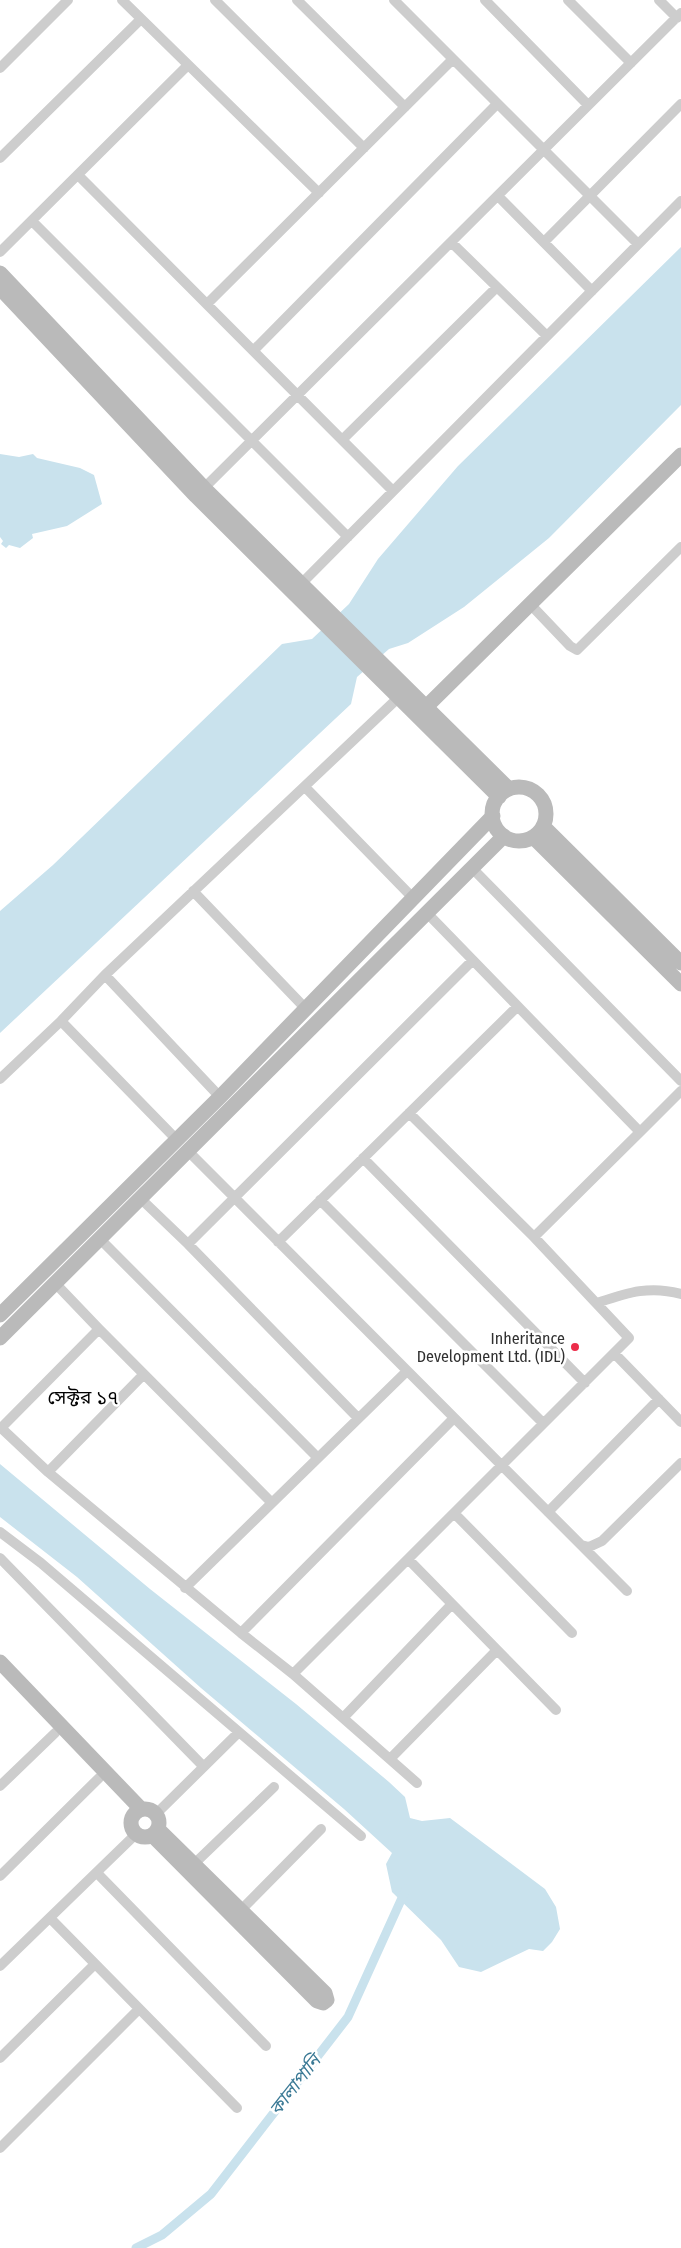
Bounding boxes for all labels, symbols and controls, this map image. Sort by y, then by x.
place label: Inheritance Development Ltd. (IDL) [417,1329,565,1366]
marker: Inheritance Development Ltd. (IDL) [569,1341,581,1353]
district label: সেক্টর ১৭ [48,1386,118,1409]
water label: কালাপানি [265,2048,327,2120]

